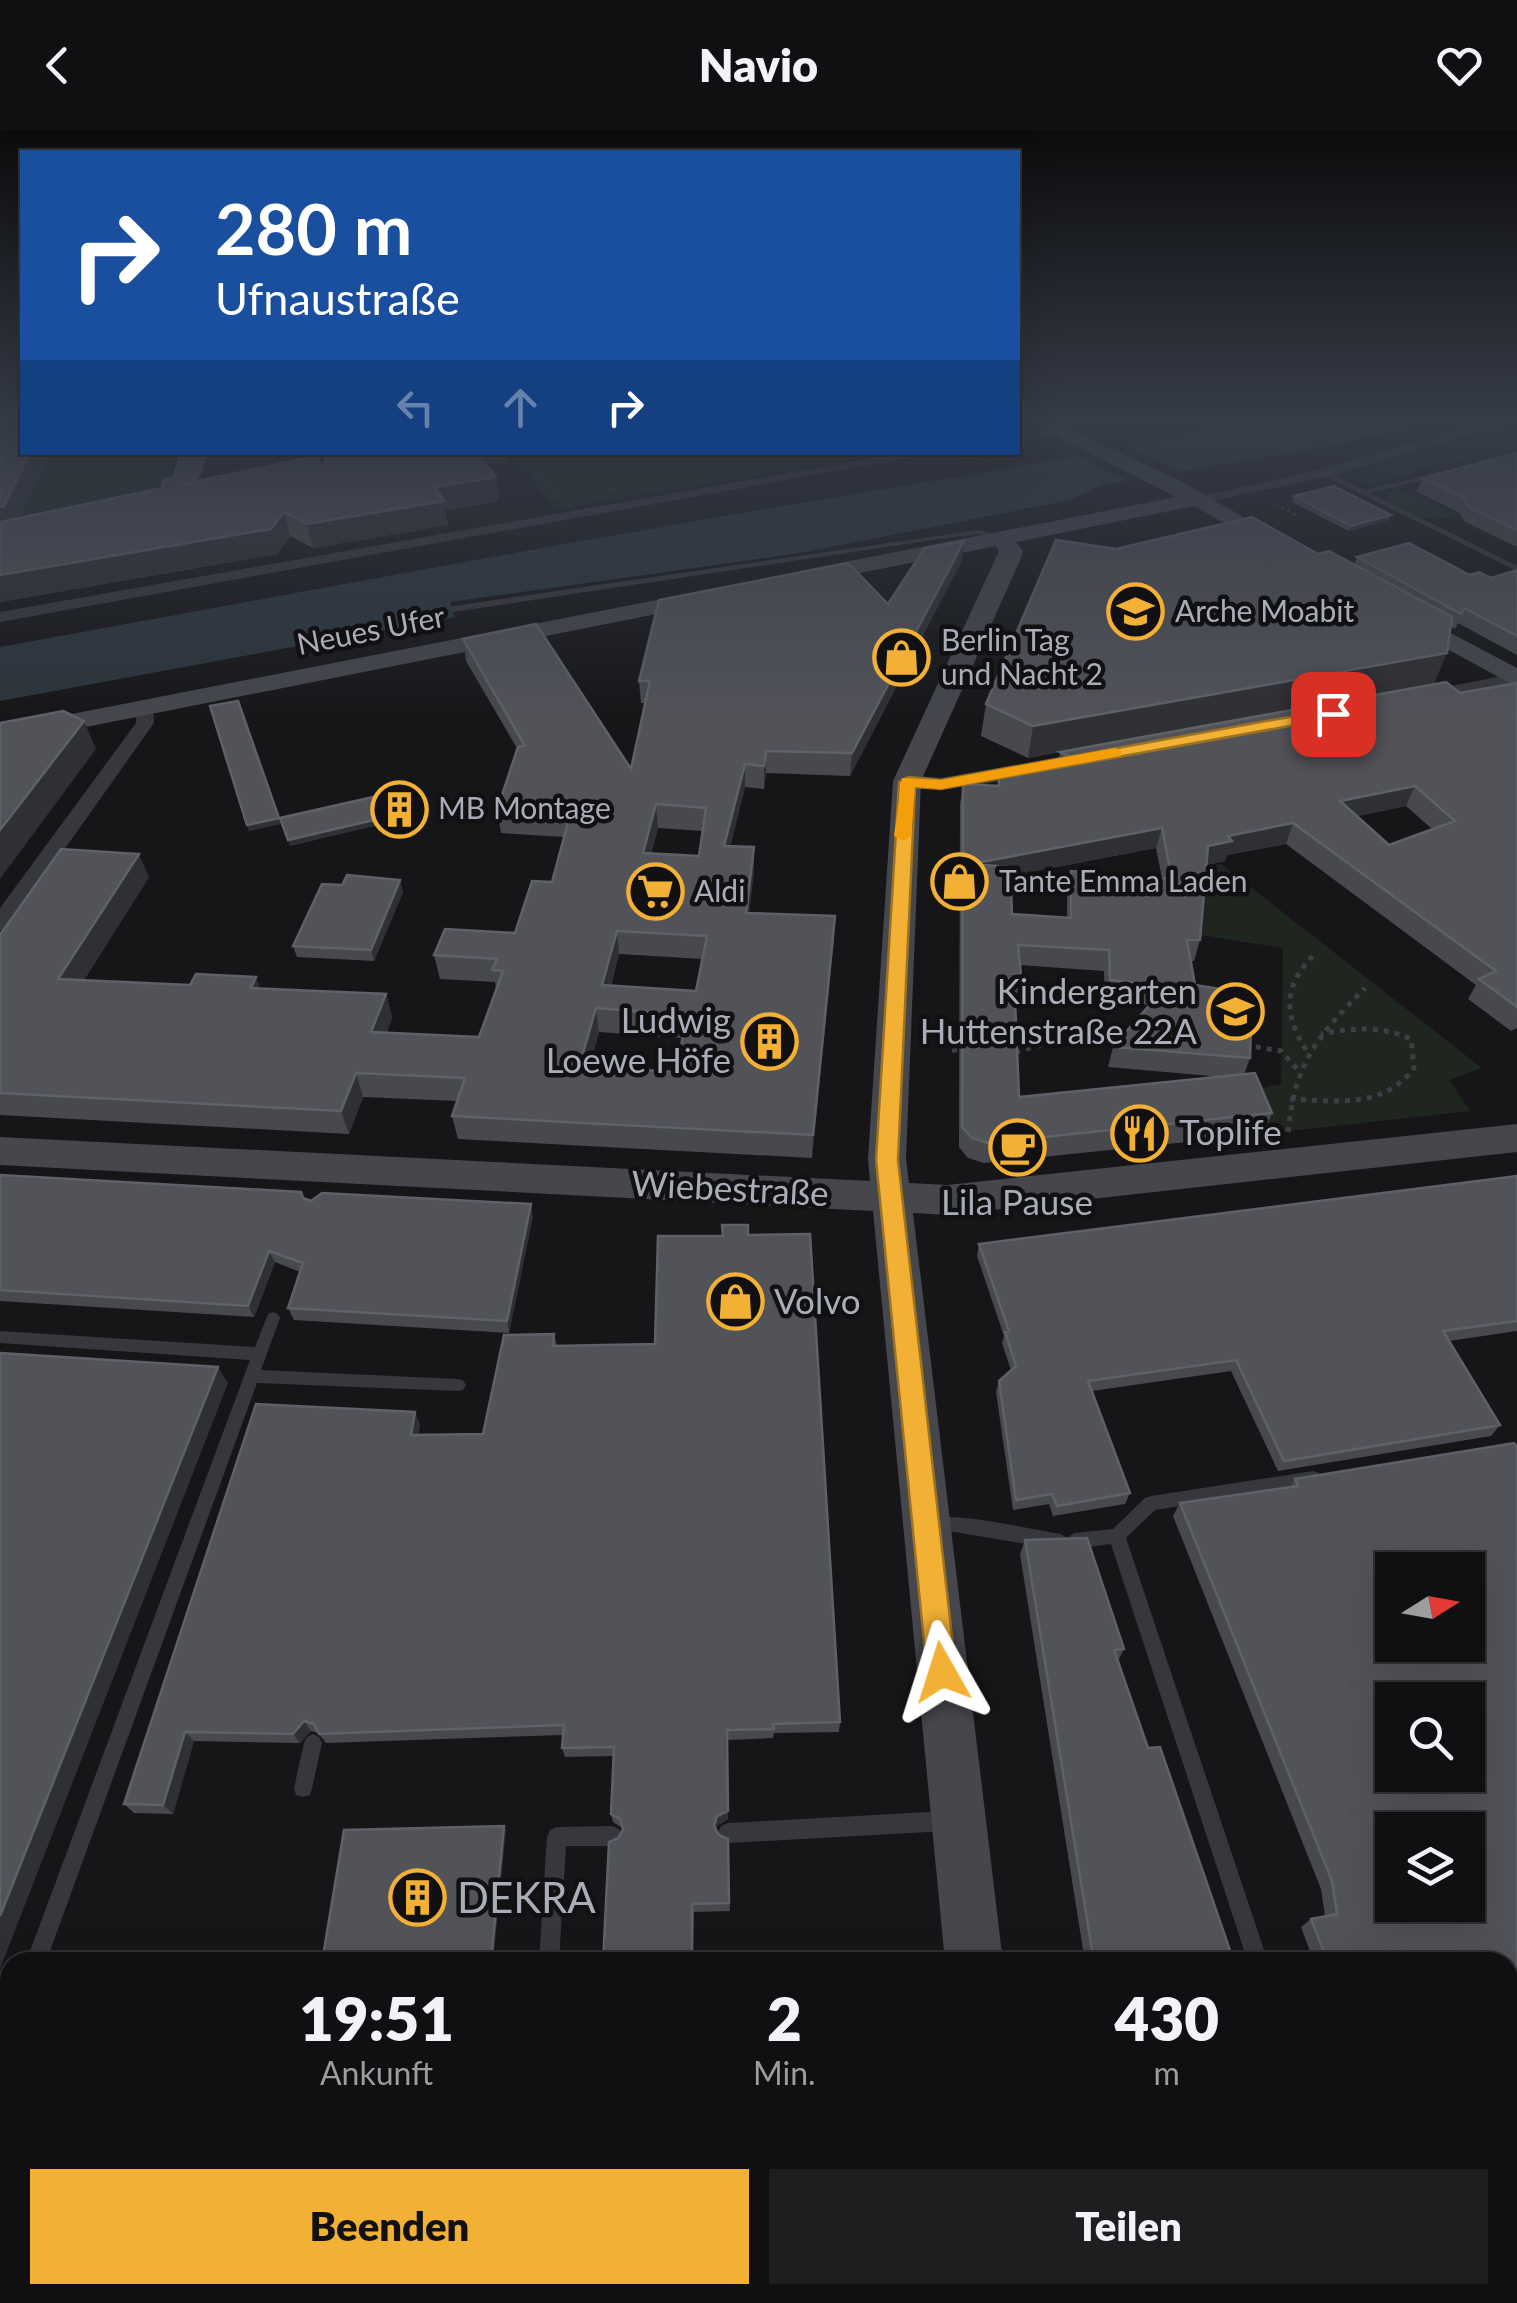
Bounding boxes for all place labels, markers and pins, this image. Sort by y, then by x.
school or university icon: Arche Moabit [1106,582,1166,642]
place label: Arche Moabit [1175,592,1354,628]
place label: Berlin Tag und Nacht 2 [941,621,1103,691]
shop icon: Berlin Tag und Nacht 2 [872,628,932,688]
pin [1291,672,1376,757]
building icon: MB Montage [369,779,429,839]
place label: MB Montage [438,789,611,825]
shop icon: Tante Emma Laden [930,852,990,912]
supermarket icon: Aldi [625,862,685,922]
place label: Tante Emma Laden [999,862,1247,898]
place label: Aldi [694,872,745,908]
place label: Kindergarten Huttenstraße 22A [920,969,1197,1051]
school or university icon: Kindergarten Huttenstraße 22A [1206,982,1266,1042]
place label: Ludwig Loewe Höfe [546,998,731,1080]
building icon: Ludwig Loewe Höfe [740,1011,800,1071]
restaurant icon: Toplife [1110,1103,1170,1163]
place label: Toplife [1179,1110,1282,1152]
cafe icon: Lila Pause [987,1117,1047,1177]
place label: Lila Pause [941,1180,1093,1222]
shop icon: Volvo [705,1272,765,1332]
place label: Volvo [774,1279,861,1321]
building icon: DEKRA [388,1868,448,1928]
place label: DEKRA [457,1872,596,1922]

